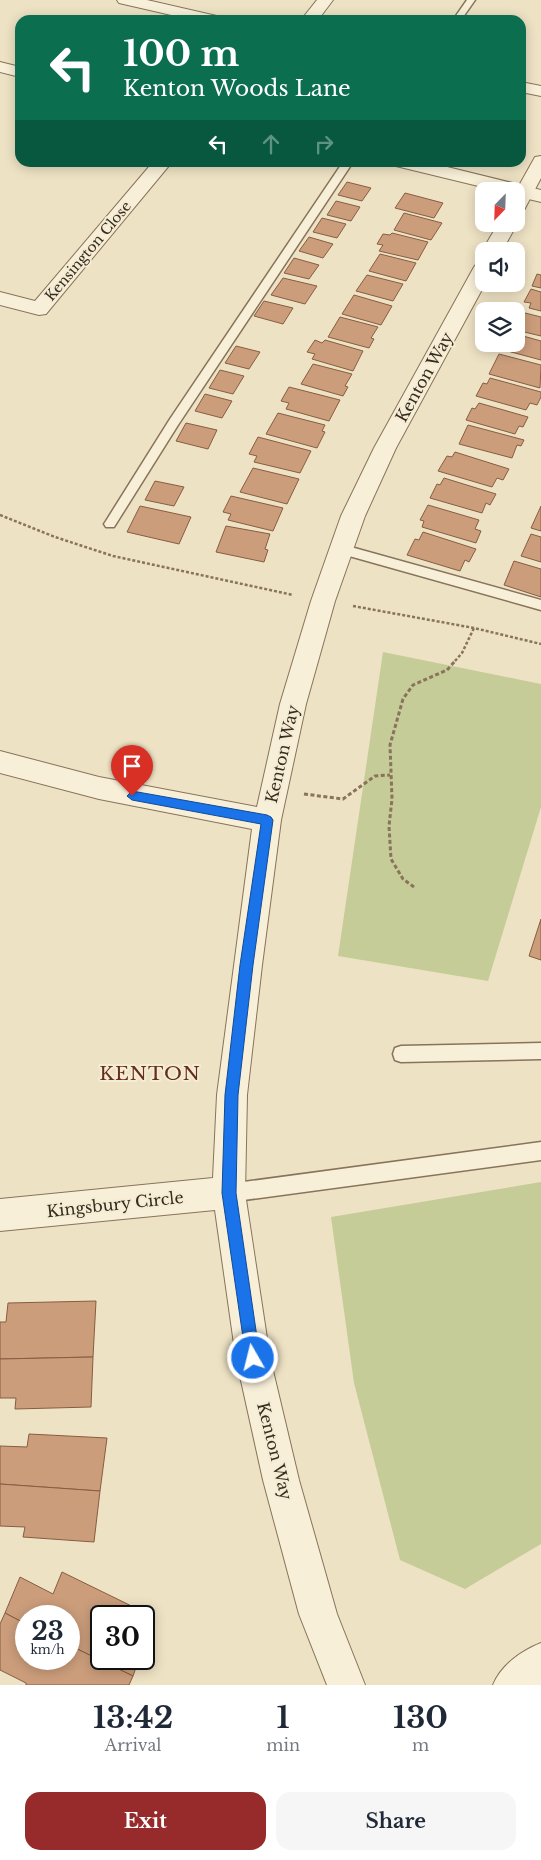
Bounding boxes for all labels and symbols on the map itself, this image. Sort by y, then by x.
north arrow [475,182,525,232]
street label: Kensington Close [41,197,135,305]
street label: Kenton Way [391,328,457,426]
street label: Kenton Way [261,702,303,805]
pin [111,745,153,796]
district label: KENTON [99,1062,201,1085]
street label: Kingsbury Circle [46,1187,184,1221]
position arrow [226,1331,278,1383]
street label: Kenton Way [253,1400,297,1503]
speed limit sign: 30 [90,1605,155,1670]

